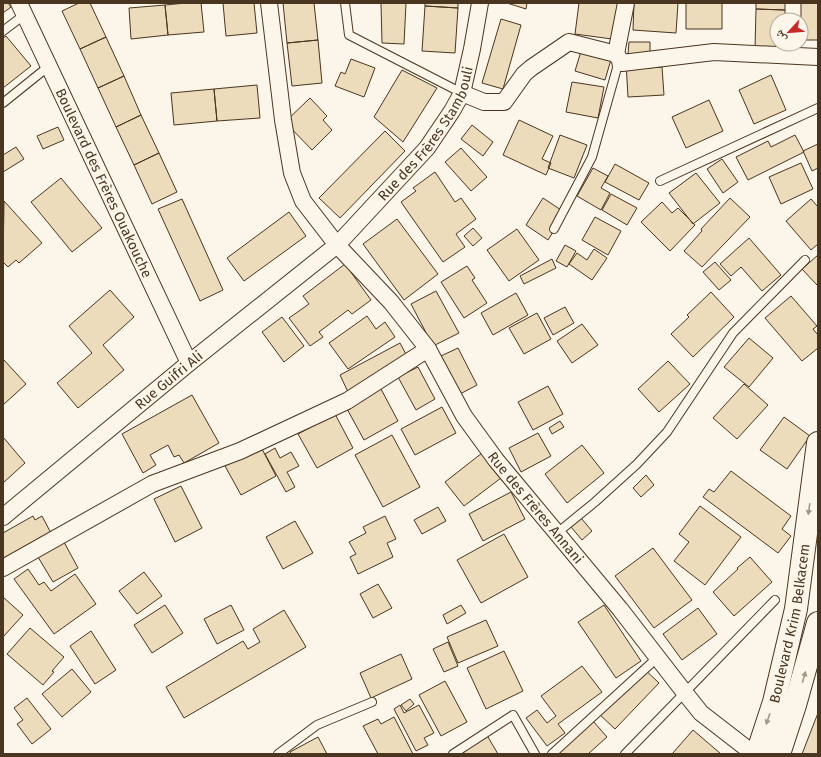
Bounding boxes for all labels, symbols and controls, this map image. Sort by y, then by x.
north arrow [769,12,809,52]
text: ش [772,27,790,44]
street label: Rue des Frères Stambouli [374,65,476,204]
street label: Boulevard des Frères Ouakouche [52,86,156,280]
street label: Rue Guifri Ali [131,347,206,413]
street label: Rue des Frères Annani [484,448,587,567]
one-way arrow [806,503,812,515]
street label: Boulevard Krim Belkacem [766,543,813,705]
one-way arrow [801,671,807,683]
one-way arrow [765,713,771,725]

